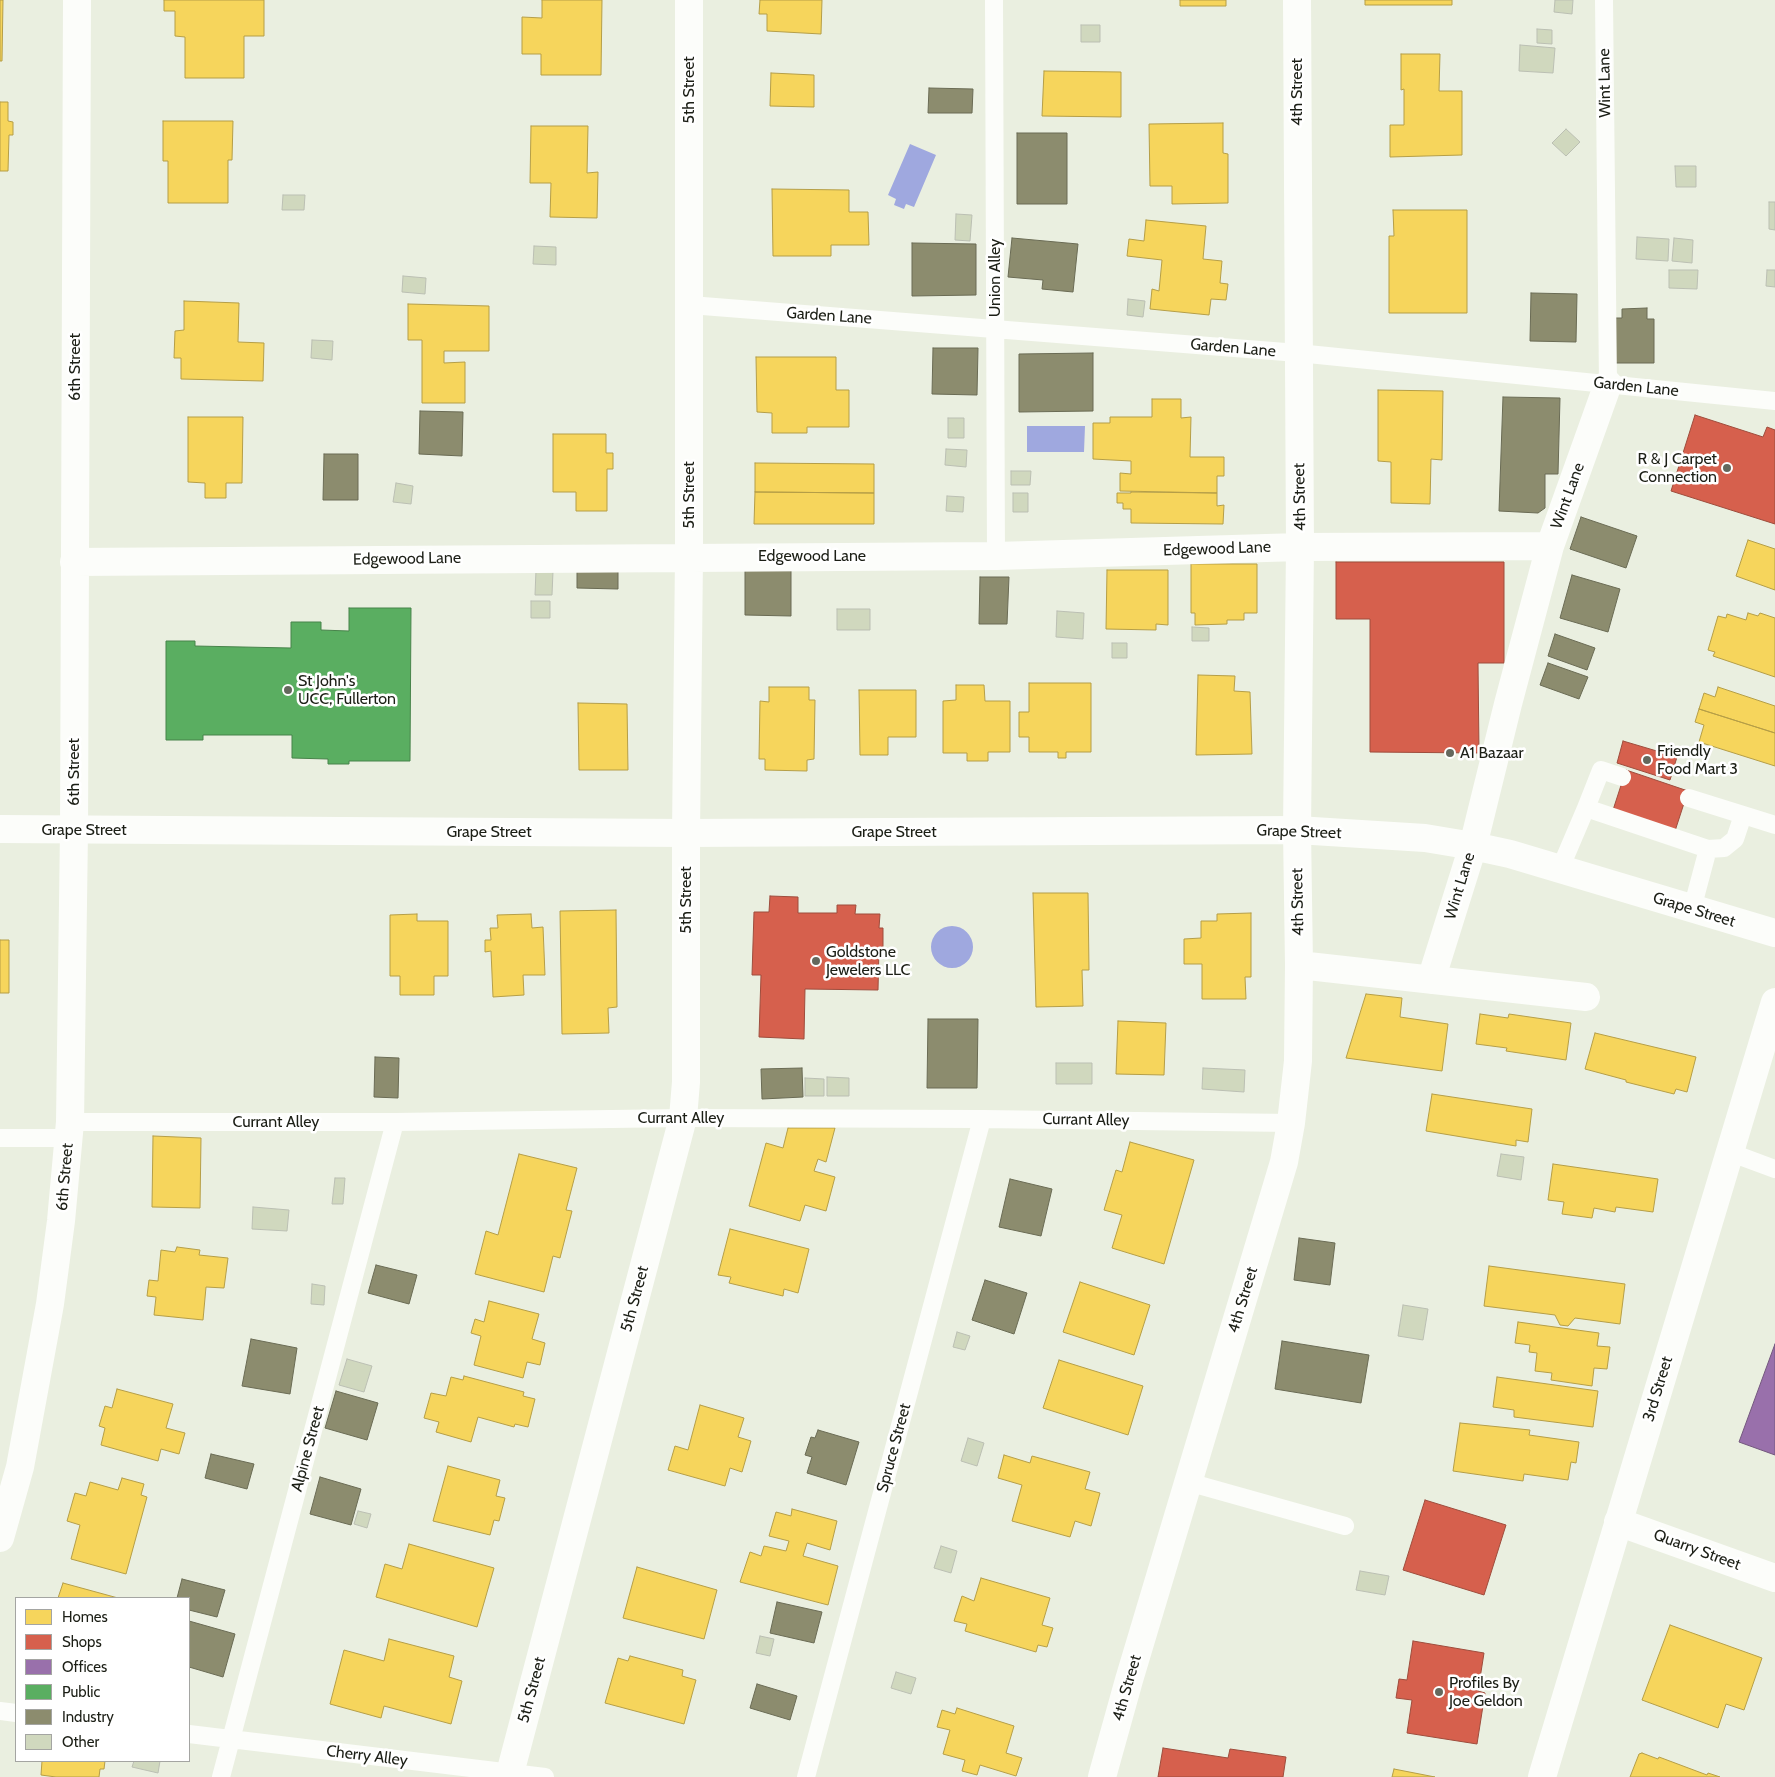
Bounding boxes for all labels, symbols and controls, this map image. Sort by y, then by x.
street label: Wint Lane [1595,48,1615,118]
street label: 5th Street [679,56,699,124]
street label: 4th Street [1287,58,1307,126]
street label: Union Alley [985,239,1005,317]
street label: Garden Lane [786,303,872,329]
street label: 6th Street [65,333,85,401]
street label: Garden Lane [1189,335,1277,361]
street label: Garden Lane [1592,373,1680,401]
place label: R & J Carpet Connection [1638,449,1717,487]
street label: Wint Lane [1547,460,1589,532]
street label: 5th Street [679,461,699,529]
marker: R & J Carpet Connection [1721,462,1733,474]
street label: 4th Street [1290,463,1310,531]
street label: Edgewood Lane [1163,538,1271,560]
street label: Edgewood Lane [758,546,866,566]
street label: Edgewood Lane [353,548,461,570]
place label: St John's UCC, Fullerton [298,671,396,709]
marker: St John's UCC, Fullerton [282,684,294,696]
street label: 6th Street [64,738,84,806]
place label: Friendly Food Mart 3 [1657,741,1738,779]
place label: A1 Bazaar [1460,743,1524,763]
marker: A1 Bazaar [1444,747,1456,759]
marker: Friendly Food Mart 3 [1641,754,1653,766]
street label: Grape Street [41,820,127,840]
street label: Grape Street [1256,821,1342,843]
street label: Grape Street [446,822,532,842]
street label: Grape Street [851,822,937,842]
street label: Wint Lane [1441,850,1479,922]
street label: 5th Street [676,866,696,934]
street label: 4th Street [1288,868,1308,936]
street label: Grape Street [1651,888,1737,932]
place label: Goldstone Jewelers LLC [826,942,910,980]
marker: Goldstone Jewelers LLC [810,955,822,967]
street label: Currant Alley [638,1108,724,1128]
street label: Currant Alley [1042,1110,1130,1130]
street label: Currant Alley [233,1112,319,1132]
street label: 6th Street [52,1142,78,1212]
street label: 5th Street [617,1264,653,1334]
street label: 4th Street [1224,1265,1262,1335]
street label: 3rd Street [1639,1354,1677,1424]
street label: Spruce Street [873,1401,915,1495]
street label: Alpine Street [287,1404,329,1494]
street label: Quarry Street [1651,1525,1743,1575]
legend [15,1597,190,1762]
text: Homes [62,1608,108,1626]
text: Shops [62,1633,102,1651]
street label: 4th Street [1108,1653,1146,1723]
street label: 5th Street [514,1655,550,1725]
text: Offices [62,1658,107,1676]
place label: Profiles By Joe Geldon [1449,1673,1523,1711]
text: Public [62,1683,100,1701]
marker: Profiles By Joe Geldon [1433,1686,1445,1698]
text: Industry [62,1708,114,1726]
text: Other [62,1733,99,1751]
street label: Cherry Alley [325,1741,409,1771]

